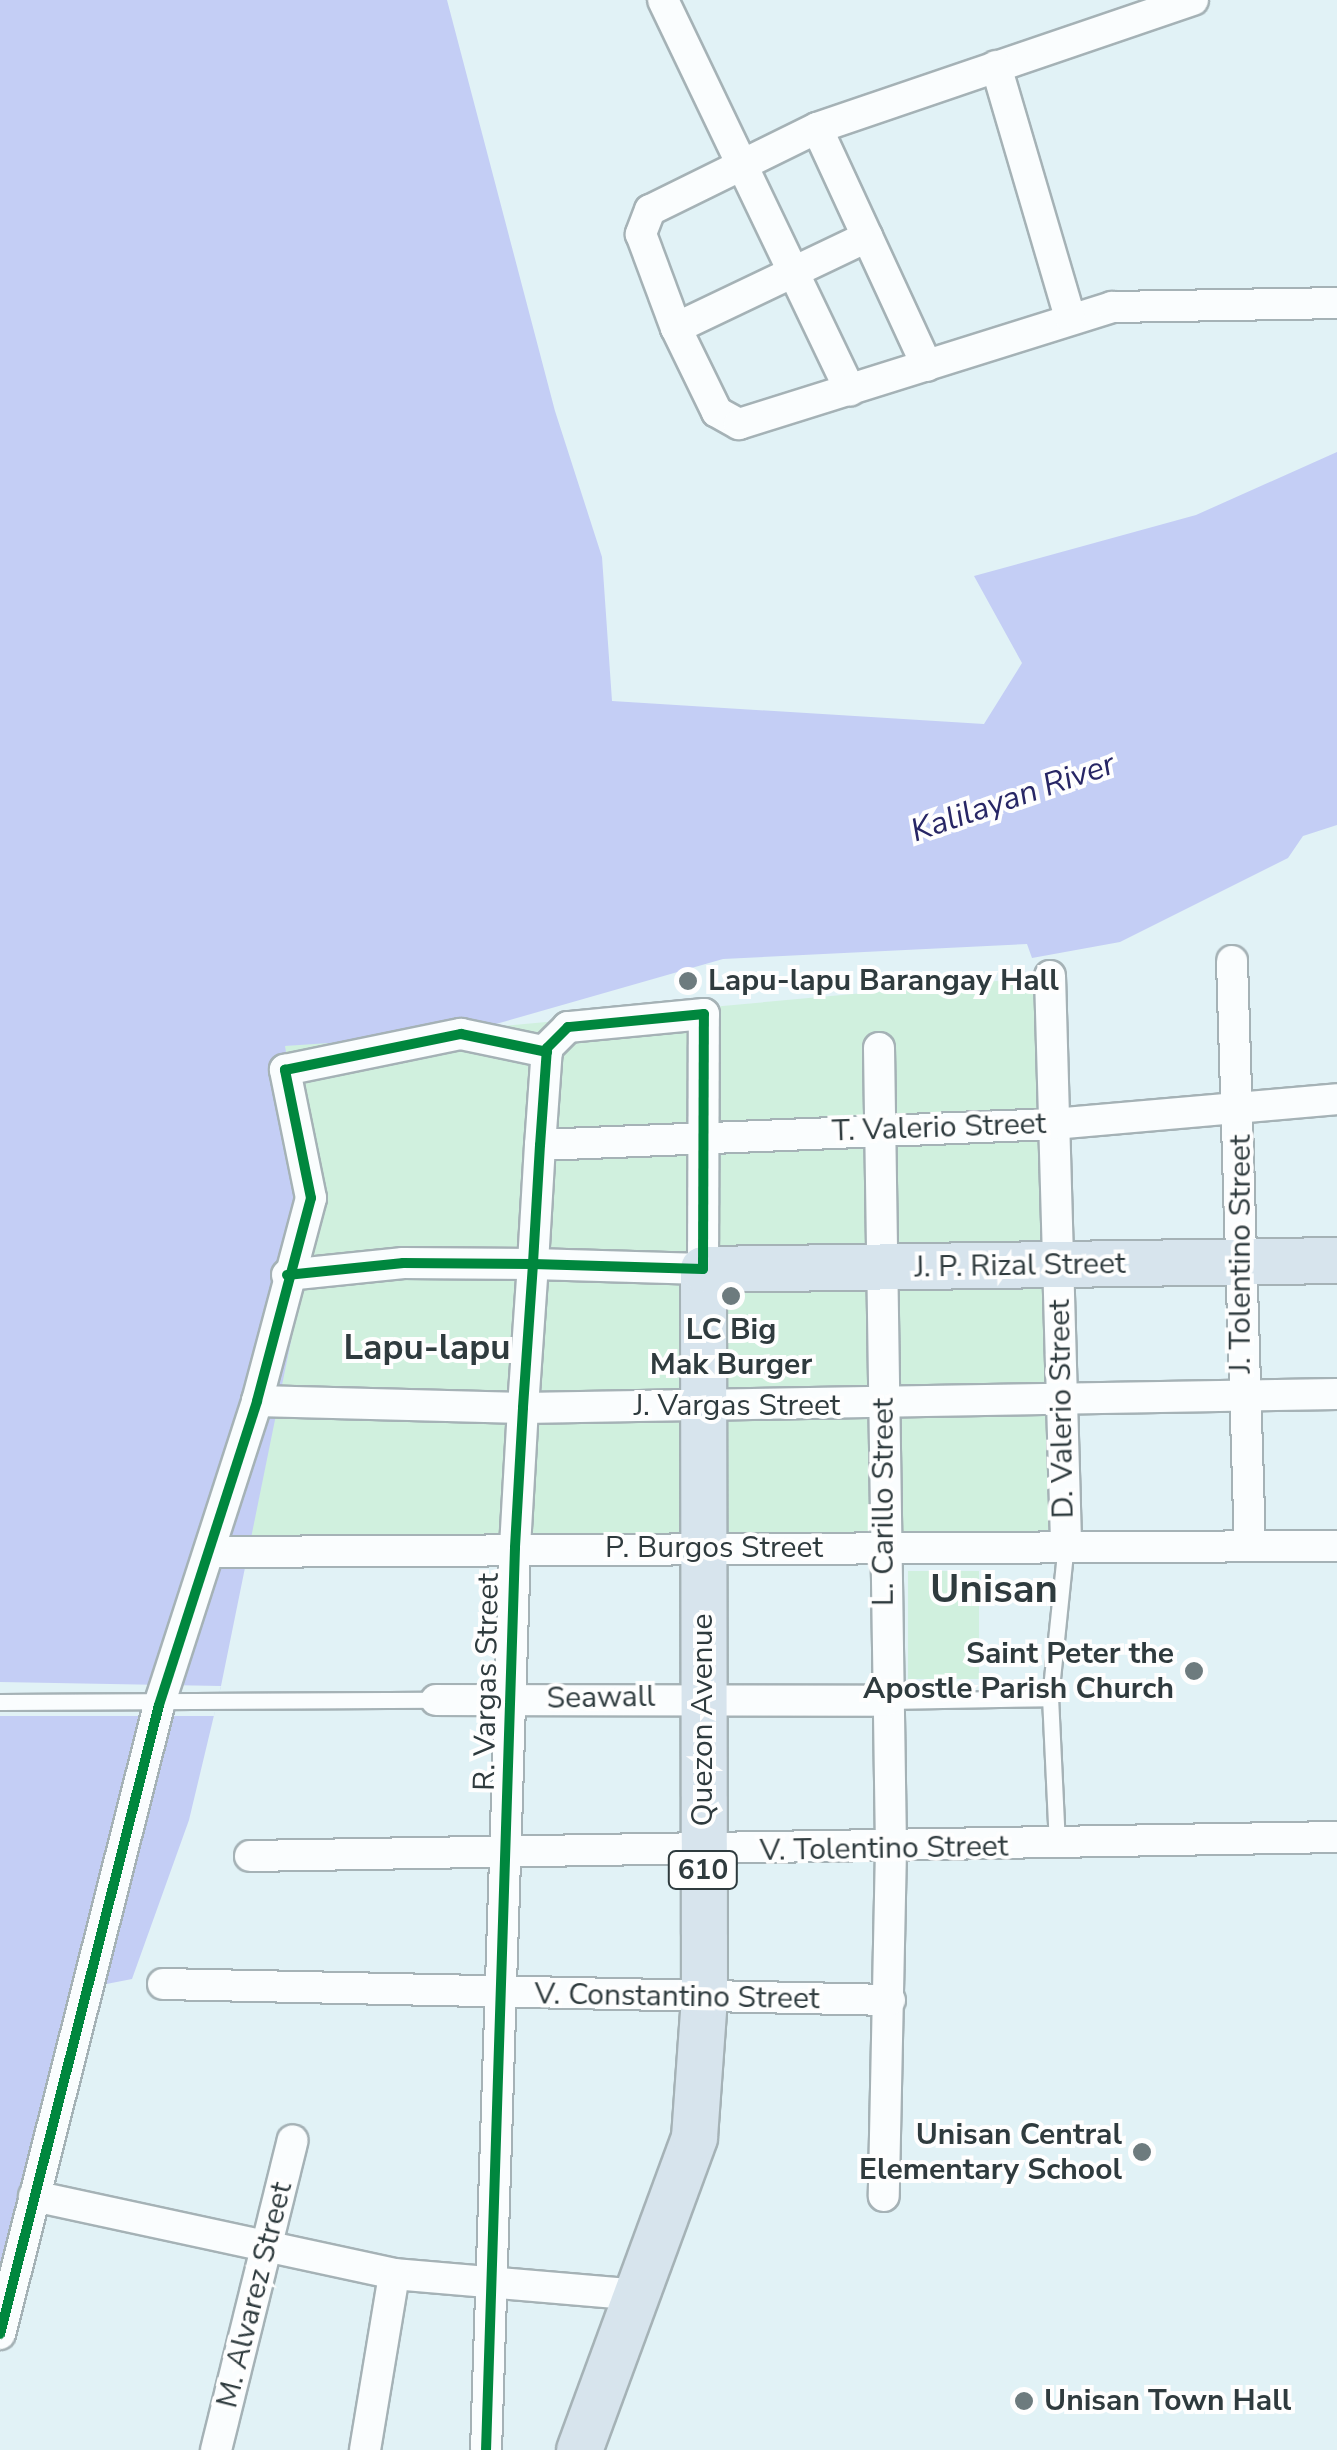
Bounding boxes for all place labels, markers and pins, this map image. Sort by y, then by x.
place label: Lapu-lapu Barangay Hall [708,963,1059,999]
marker: Lapu-lapu Barangay Hall [677,970,699,992]
marker: LC Big Mak Burger [720,1285,742,1307]
place label: LC Big Mak Burger [650,1312,812,1382]
place label: Saint Peter the Apostle Parish Church [863,1636,1174,1706]
marker: Saint Peter the Apostle Parish Church [1183,1660,1205,1682]
place label: Unisan Central Elementary School [859,2117,1122,2188]
marker: Unisan Central Elementary School [1131,2141,1153,2163]
place label: Unisan Town Hall [1044,2383,1291,2419]
marker: Unisan Town Hall [1013,2390,1035,2412]

